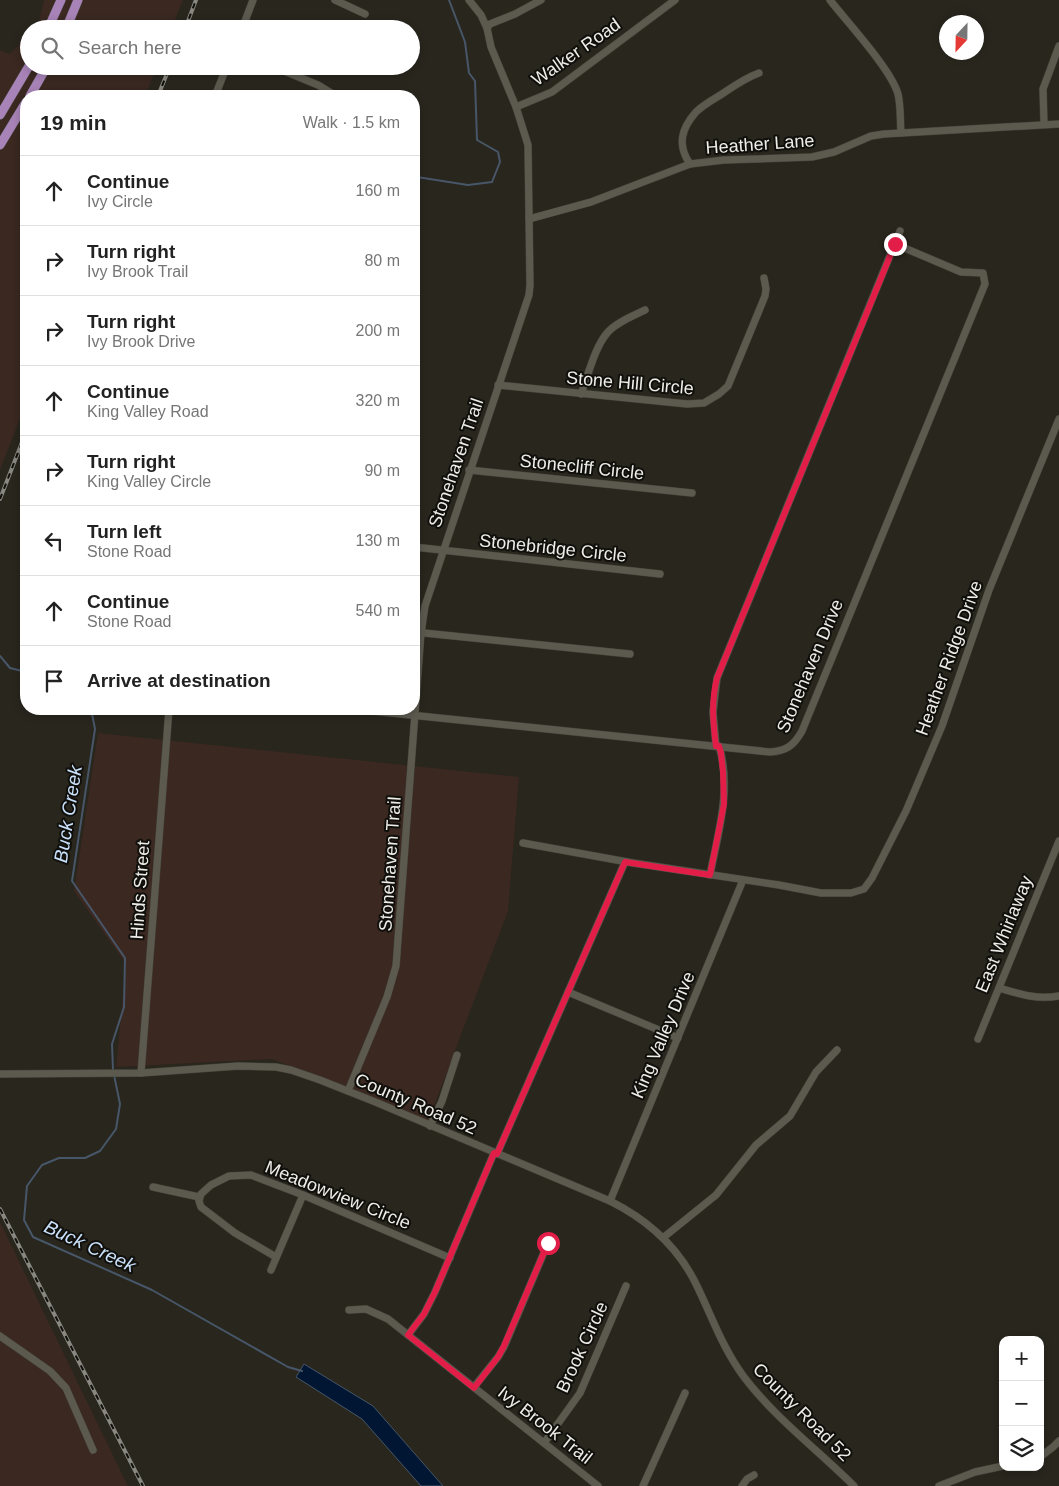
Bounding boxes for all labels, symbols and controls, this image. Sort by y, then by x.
street label: Walker Road [528,14,624,90]
north arrow [939,15,984,60]
search box [20,20,420,75]
icon: search [38,34,66,62]
text: Search here [78,37,182,58]
text: 19 min [40,111,107,134]
text: Walk · 1.5 km [303,114,400,131]
street label: Heather Lane [705,130,815,158]
text: Continue [87,171,169,192]
icon: ahead [40,177,68,205]
text: 160 m [356,182,400,199]
text: Ivy Circle [87,193,153,210]
route end [884,233,907,256]
text: Turn right [87,241,175,262]
icon: right [40,247,68,275]
text: 80 m [364,252,400,269]
text: Ivy Brook Trail [87,263,188,280]
text: Turn right [87,311,175,332]
icon: right [40,317,68,345]
text: 200 m [356,322,400,339]
text: Ivy Brook Drive [87,333,195,350]
street label: Stone Hill Circle [565,367,695,399]
text: Continue [87,381,169,402]
icon: ahead [40,387,68,415]
text: 320 m [356,392,400,409]
street label: Stonehaven Trail [425,396,487,530]
text: King Valley Road [87,403,209,420]
text: Turn right [87,451,175,472]
street label: Stonecliff Circle [519,451,645,483]
icon: right [40,457,68,485]
text: 90 m [364,462,400,479]
text: King Valley Circle [87,473,211,490]
text: Turn left [87,521,162,542]
icon: left [40,527,68,555]
street label: Stonebridge Circle [478,530,628,566]
text: 130 m [356,532,400,549]
text: Stone Road [87,543,172,560]
street label: Heather Ridge Drive [912,578,986,738]
text: Continue [87,591,169,612]
street label: Stonehaven Drive [773,596,847,736]
icon: ahead [40,597,68,625]
text: 540 m [356,602,400,619]
text: Stone Road [87,613,172,630]
icon: arrive [40,667,68,695]
text: Arrive at destination [87,670,271,691]
water label: Buck Creek [50,762,86,864]
street label: Stonehaven Trail [375,796,405,932]
street label: Hinds Street [127,840,153,940]
street label: East Whirlaway [971,873,1037,995]
street label: King Valley Drive [627,969,699,1101]
street label: County Road 52 [352,1069,480,1139]
street label: Meadowview Circle [262,1157,414,1233]
water label: Buck Creek [41,1216,140,1277]
route start [537,1232,560,1255]
street label: Brook Circle [552,1298,612,1396]
map controls [999,1336,1044,1471]
button: + [999,1336,1044,1381]
street label: County Road 52 [749,1359,855,1465]
button: − [999,1381,1044,1426]
street label: Ivy Brook Trail [494,1382,596,1468]
button: layers [999,1426,1044,1471]

